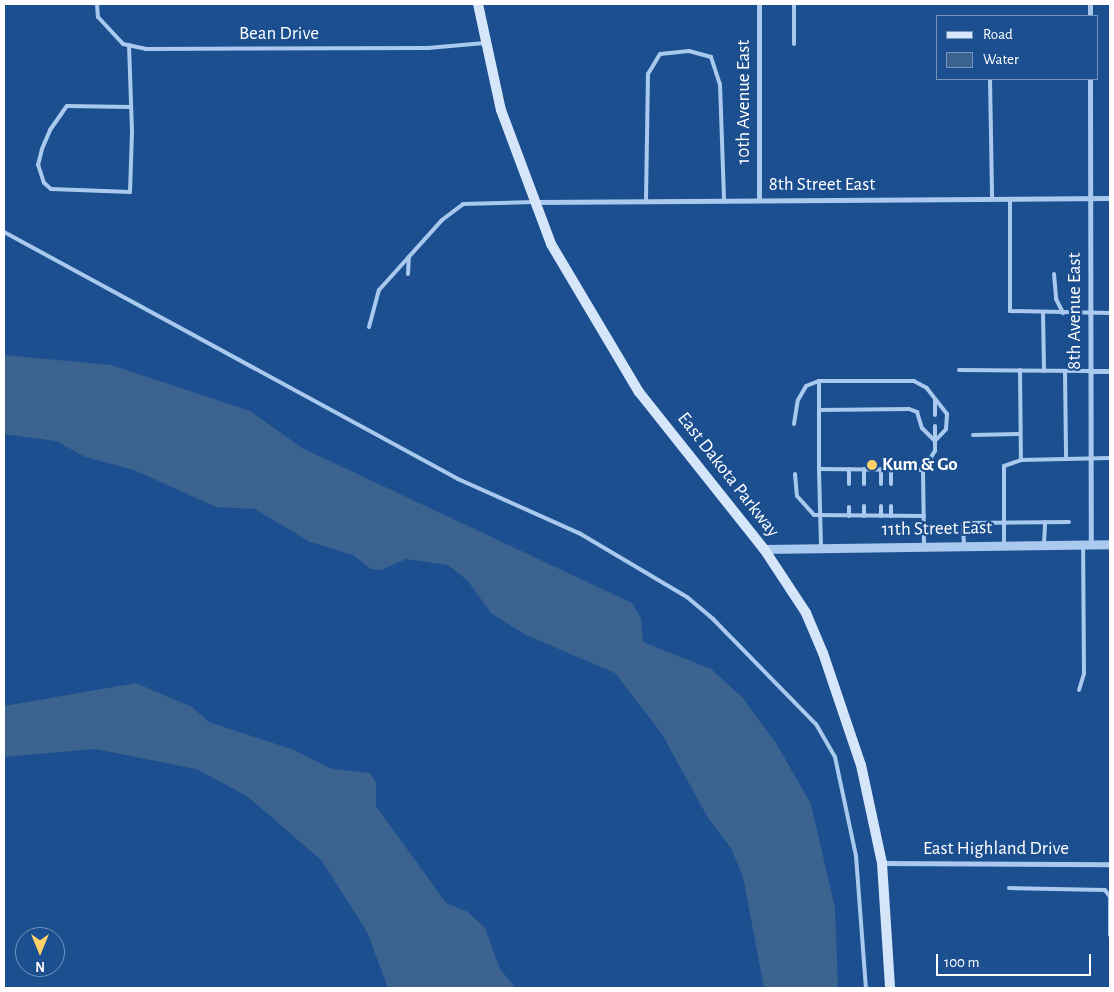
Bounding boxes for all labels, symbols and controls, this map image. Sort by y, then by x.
legend [936,15,1099,80]
street label: Bean Drive [239,23,319,45]
text: Road [983,27,1013,42]
street label: 10th Avenue East [733,40,755,164]
text: Water [983,52,1019,67]
street label: 8th Street East [769,174,875,196]
street label: 8th Avenue East [1064,252,1086,370]
street label: East Dakota Parkway [672,408,784,542]
place label: Kum & Go [882,454,958,476]
marker: Kum & Go [866,459,878,471]
street label: 11th Street East [881,517,993,541]
street label: East Highland Drive [923,838,1069,860]
north arrow [15,927,65,977]
scale bar [939,944,1094,976]
text: 100 m [944,955,979,970]
text: N [35,959,45,973]

